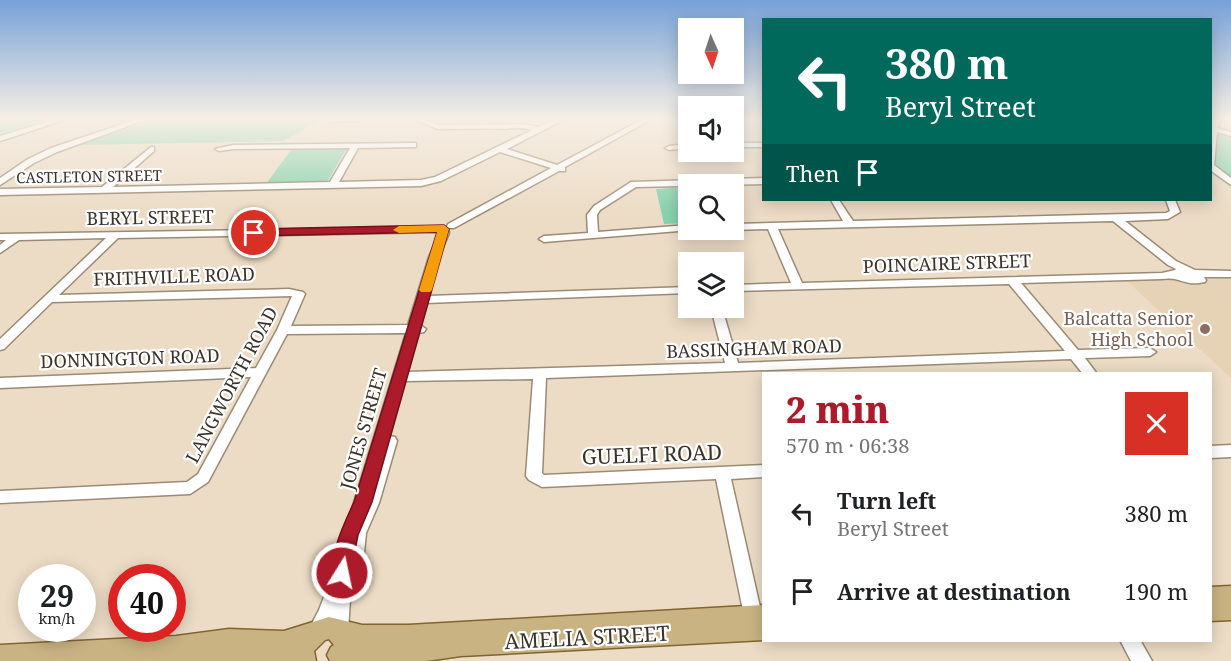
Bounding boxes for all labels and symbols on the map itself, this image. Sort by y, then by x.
north arrow [678,18,744,84]
street label: CASTLETON STREET [16,165,162,187]
street label: BERYL STREET [86,204,214,230]
pin [228,207,279,258]
street label: POINCAIRE STREET [862,248,1032,278]
street label: FRITHVILLE ROAD [93,261,255,291]
street label: LANGWORTH ROAD [180,302,282,467]
place label: Balcatta Senior High School [1063,306,1194,351]
marker: Balcatta Senior High School [1198,322,1212,336]
street label: BASSINGHAM ROAD [666,333,842,363]
street label: DONNINGTON ROAD [40,343,220,373]
street label: JONES STREET [334,365,392,493]
street label: GUELFI ROAD [581,438,723,470]
position arrow [310,541,374,605]
speed limit sign: 40 [108,564,186,642]
street label: AMELIA STREET [504,619,670,655]

